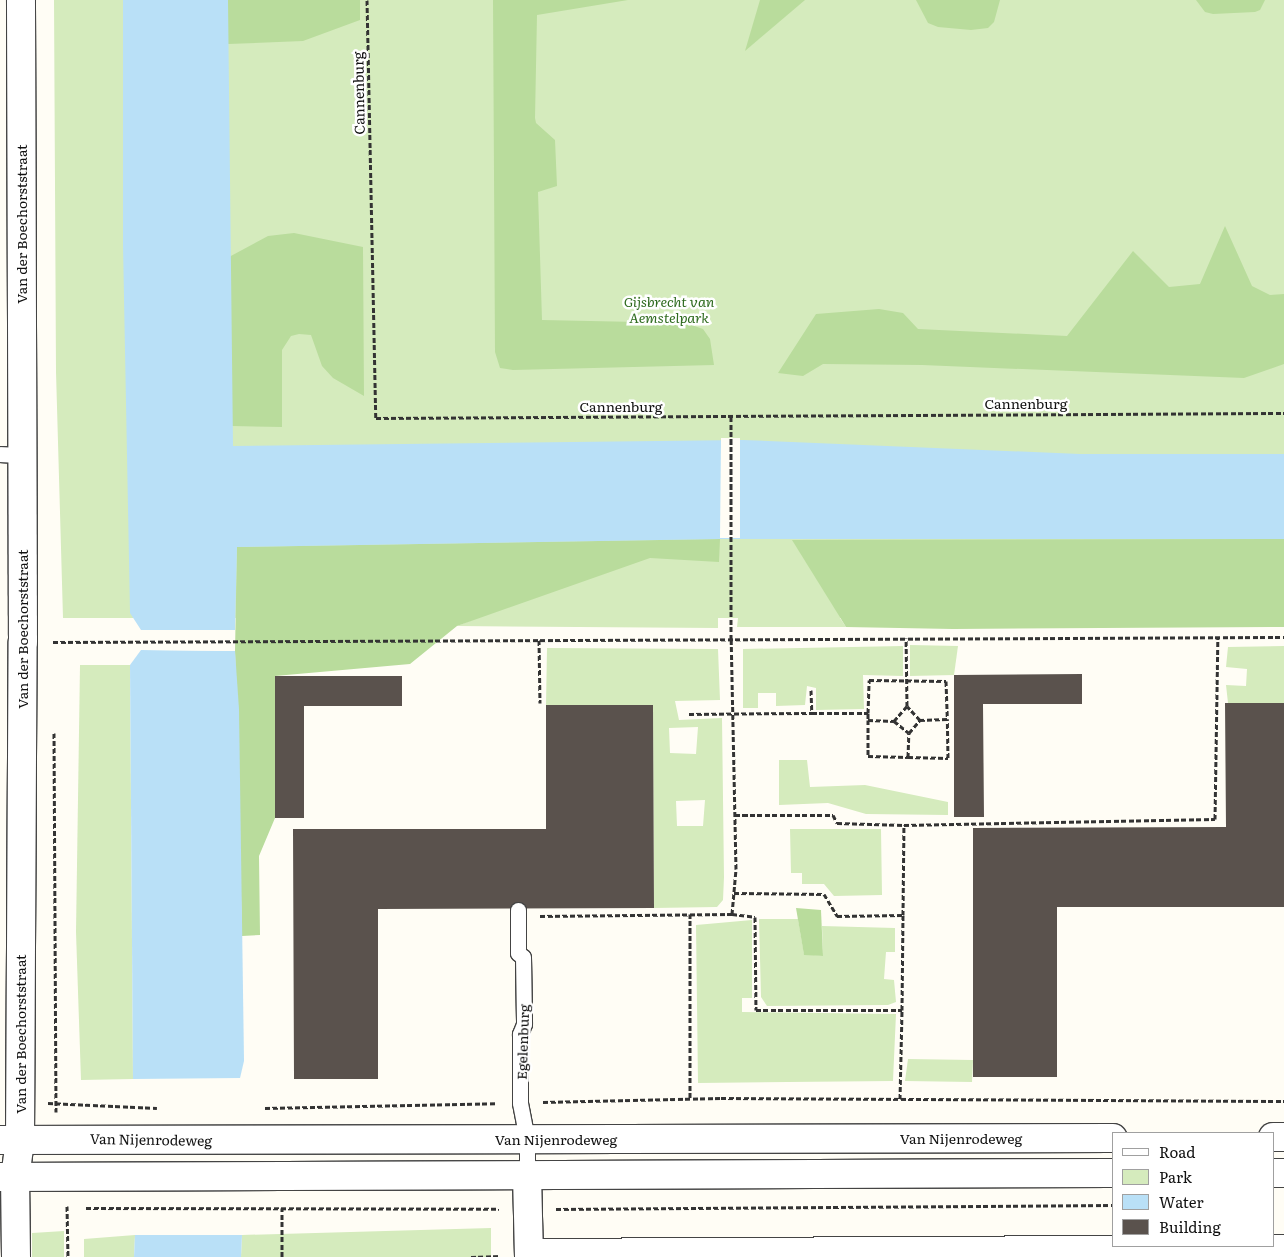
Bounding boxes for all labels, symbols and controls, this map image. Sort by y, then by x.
street label: Cannenburg [349,51,367,135]
street label: Van der Boechorststraat [13,144,29,304]
park label: Gijsbrecht van Aemstelpark [624,293,714,326]
street label: Cannenburg [984,395,1068,411]
street label: Cannenburg [579,398,663,414]
street label: Van der Boechorststraat [14,549,30,709]
street label: Van der Boechorststraat [12,954,28,1114]
street label: Egelenburg [512,1004,532,1080]
street label: Van Nijenrodeweg [90,1130,212,1148]
street label: Van Nijenrodeweg [900,1130,1022,1146]
street label: Van Nijenrodeweg [495,1131,617,1147]
legend [1112,1132,1274,1247]
text: Road [1159,1140,1195,1163]
text: Park [1159,1165,1192,1188]
text: Water [1159,1190,1204,1213]
text: Building [1159,1215,1221,1238]

